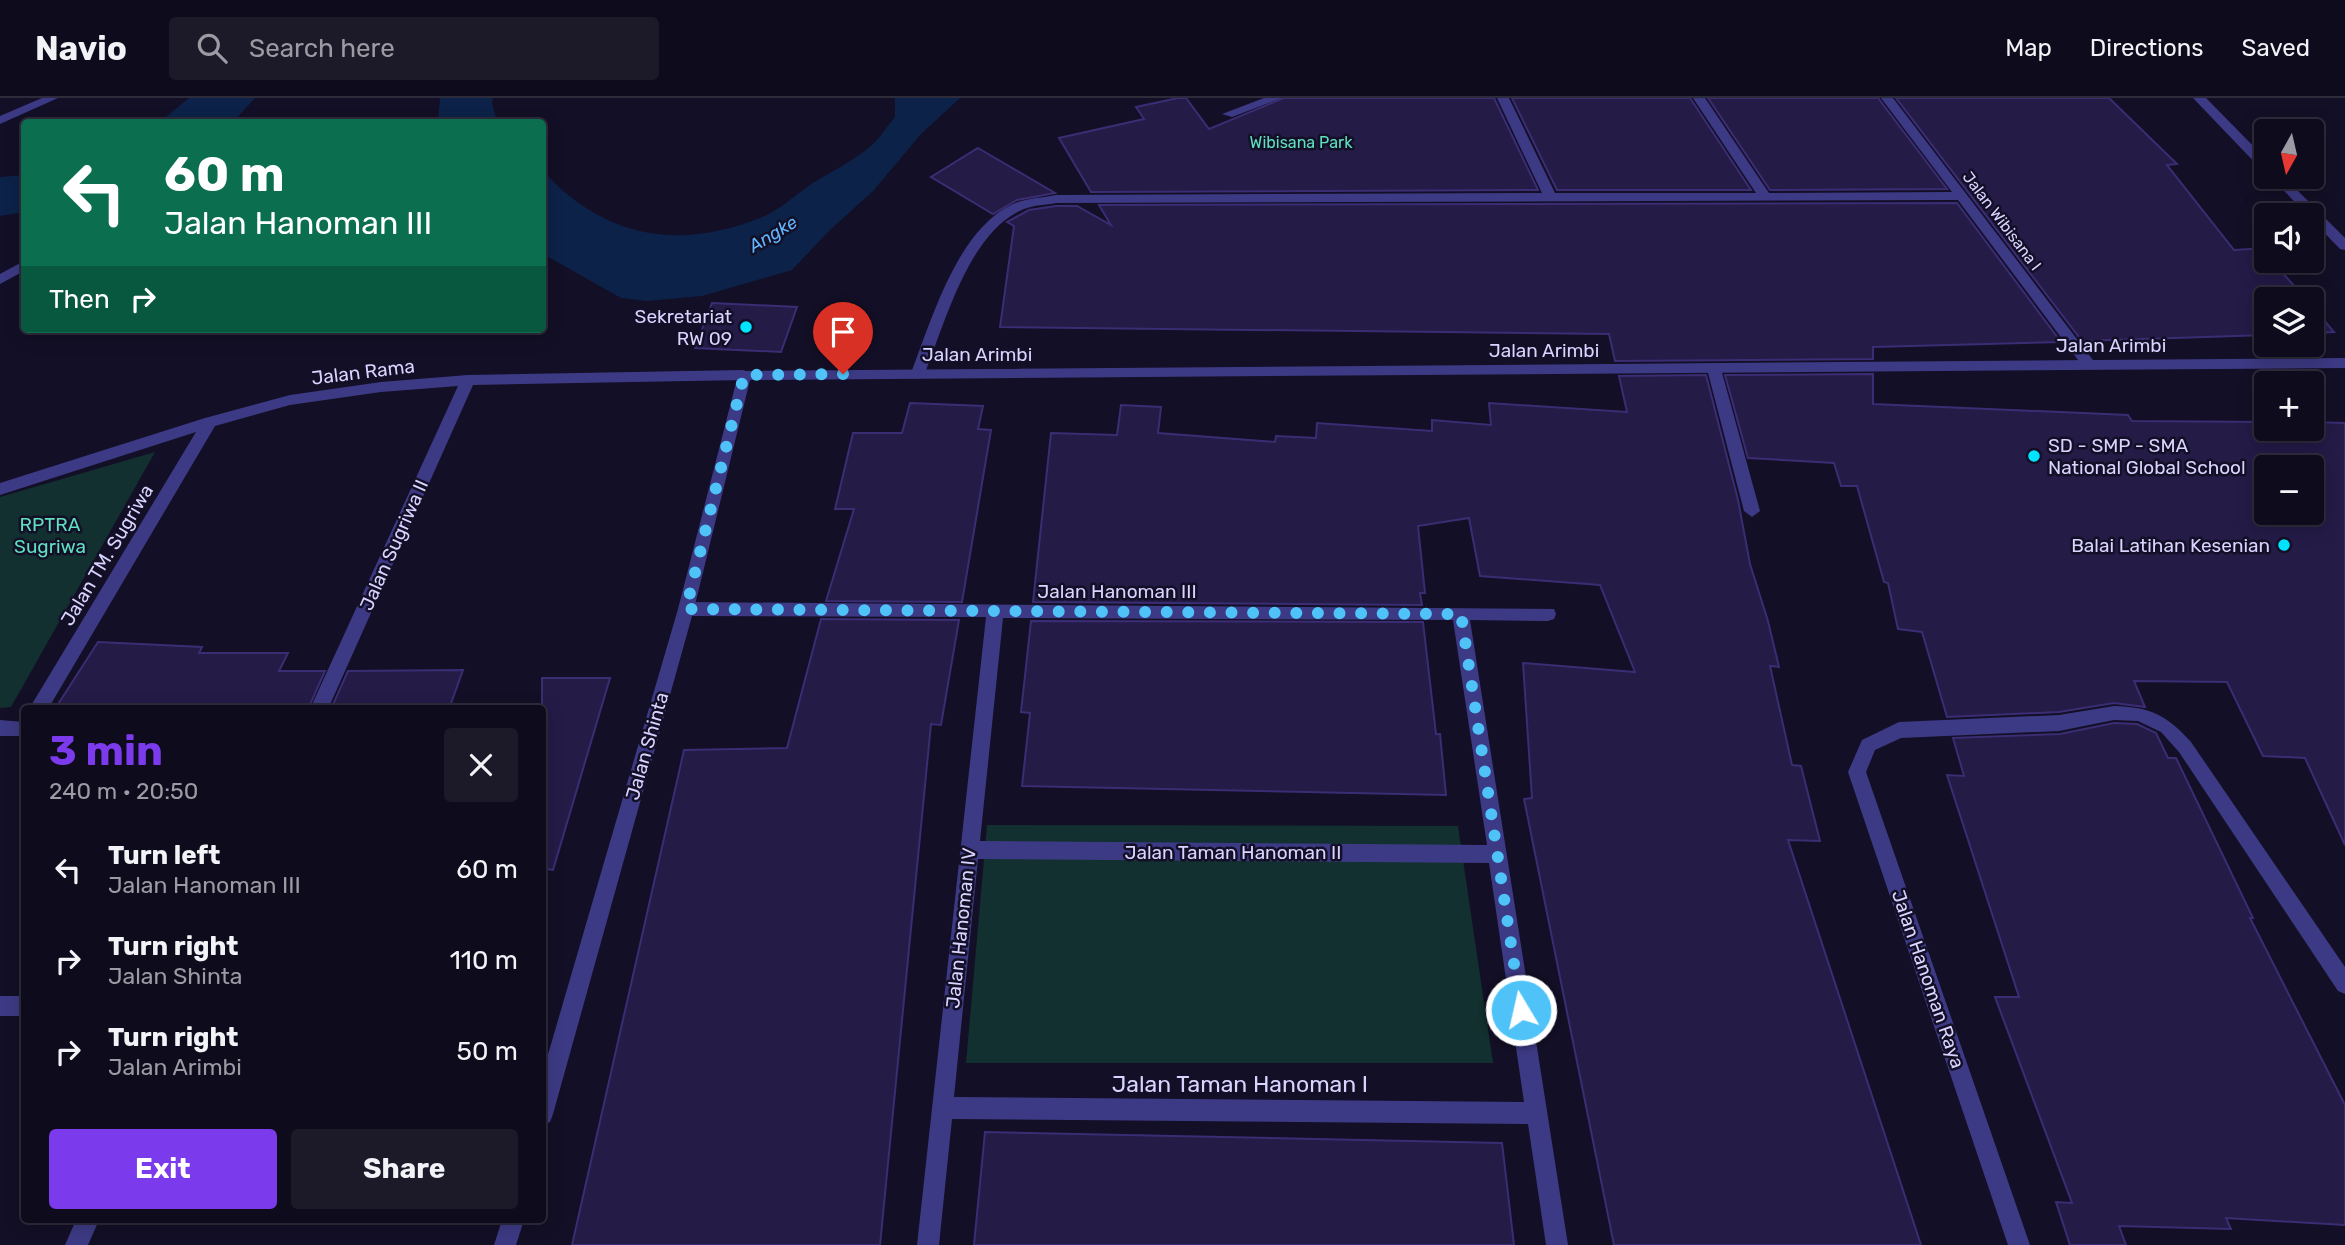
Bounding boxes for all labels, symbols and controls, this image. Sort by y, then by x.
search box [169,17,659,80]
text: Navio [35,29,127,68]
icon: search [193,29,231,67]
text: Search here [249,33,395,64]
text: Map [2005,34,2052,62]
text: Directions [2090,34,2203,62]
text: Saved [2241,34,2310,62]
north arrow [2254,119,2324,189]
map controls [2254,119,2324,525]
park label: Wibisana Park [1250,133,1353,152]
text: 60 m [164,145,285,203]
icon: left [49,147,140,238]
street label: Jalan Wibisana I [1959,168,2045,274]
button: sound [2254,203,2324,273]
text: Jalan Hanoman III [164,204,432,242]
water label: Angke [744,211,801,257]
icon: right [124,280,162,318]
text: Then [49,284,110,315]
button: layers [2254,287,2324,357]
pin [813,302,873,374]
place label: Sekretariat RW 09 [635,305,733,350]
icon: arrive [824,313,862,351]
marker: Sekretariat RW 09 [738,319,754,335]
street label: Jalan Arimbi [2056,334,2166,357]
street label: Jalan Arimbi [1489,339,1599,362]
street label: Jalan Arimbi [922,343,1032,366]
street label: Jalan Rama [310,354,416,390]
button: + [2254,371,2324,441]
place label: SD - SMP - SMA National Global School [2048,434,2246,479]
marker: SD - SMP - SMA National Global School [2026,448,2042,464]
button: − [2254,455,2324,525]
street label: Jalan Sugriwa II [355,476,433,614]
street label: Jalan TM. Sugriwa [56,480,158,630]
park label: RPTRA Sugriwa [14,513,86,558]
place label: Balai Latihan Kesenian [2071,534,2270,557]
marker: Balai Latihan Kesenian [2276,537,2292,553]
street label: Jalan Hanoman III [1037,580,1197,603]
street label: Jalan Shinta [621,689,673,803]
text: 3 min [49,726,163,776]
button: close [444,728,518,802]
text: 240 m · 20:50 [49,777,198,805]
text: Turn left [108,840,220,871]
street label: Jalan Taman Hanoman II [1125,841,1341,864]
street label: Jalan Hanoman IV [941,847,981,1009]
icon: left [49,851,87,889]
text: 60 m [456,854,518,885]
text: Jalan Hanoman III [108,871,301,899]
street label: Jalan Hanoman Raya [1887,887,1969,1071]
text: Turn right [108,931,238,962]
icon: right [49,942,87,980]
text: 110 m [450,945,518,976]
text: Jalan Shinta [108,962,242,990]
position arrow [1484,973,1558,1047]
text: Turn right [108,1022,238,1053]
icon: right [49,1033,87,1071]
text: 50 m [457,1036,518,1067]
text: Jalan Arimbi [108,1053,242,1081]
street label: Jalan Taman Hanoman I [1112,1070,1368,1098]
button: Exit [49,1129,277,1209]
button: Share [291,1129,518,1209]

